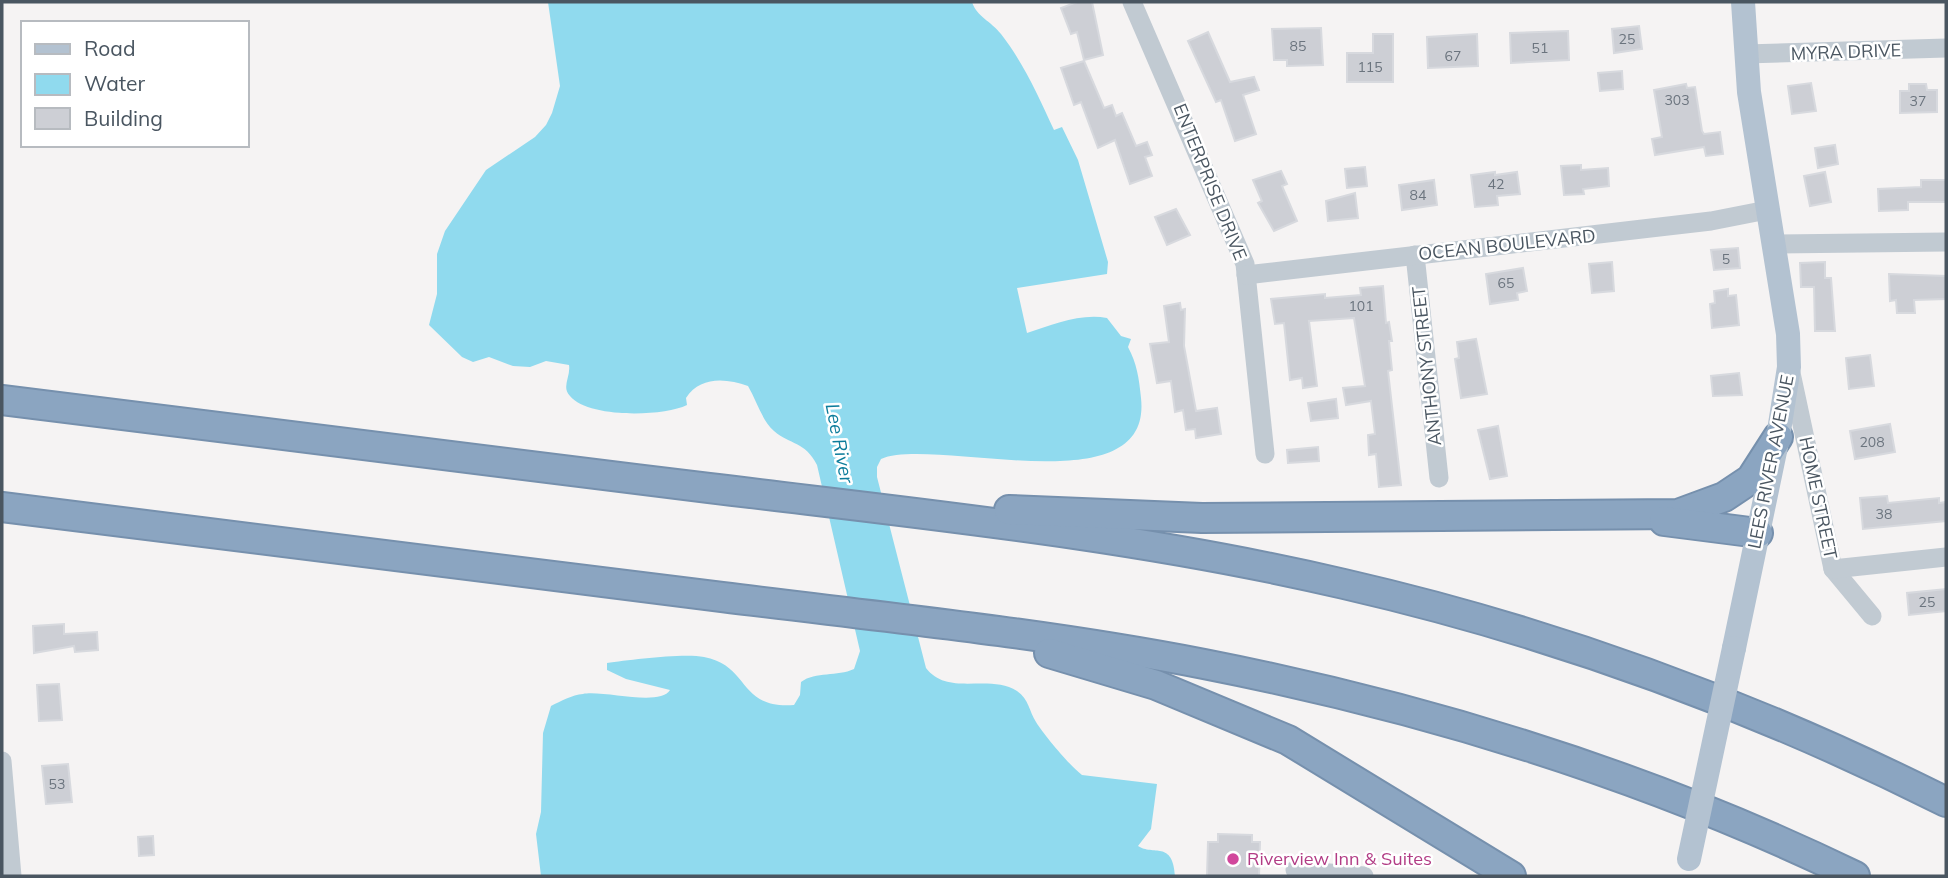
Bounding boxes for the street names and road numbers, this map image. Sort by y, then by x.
street label: MYRA DRIVE [1790,38,1902,65]
street label: ENTERPRISE DRIVE [1169,100,1252,264]
street label: OCEAN BOULEVARD [1417,224,1597,265]
street label: ANTHONY STREET [1407,285,1446,447]
street label: LEES RIVER AVENUE [1742,373,1799,551]
street label: HOME STREET [1794,435,1843,561]

